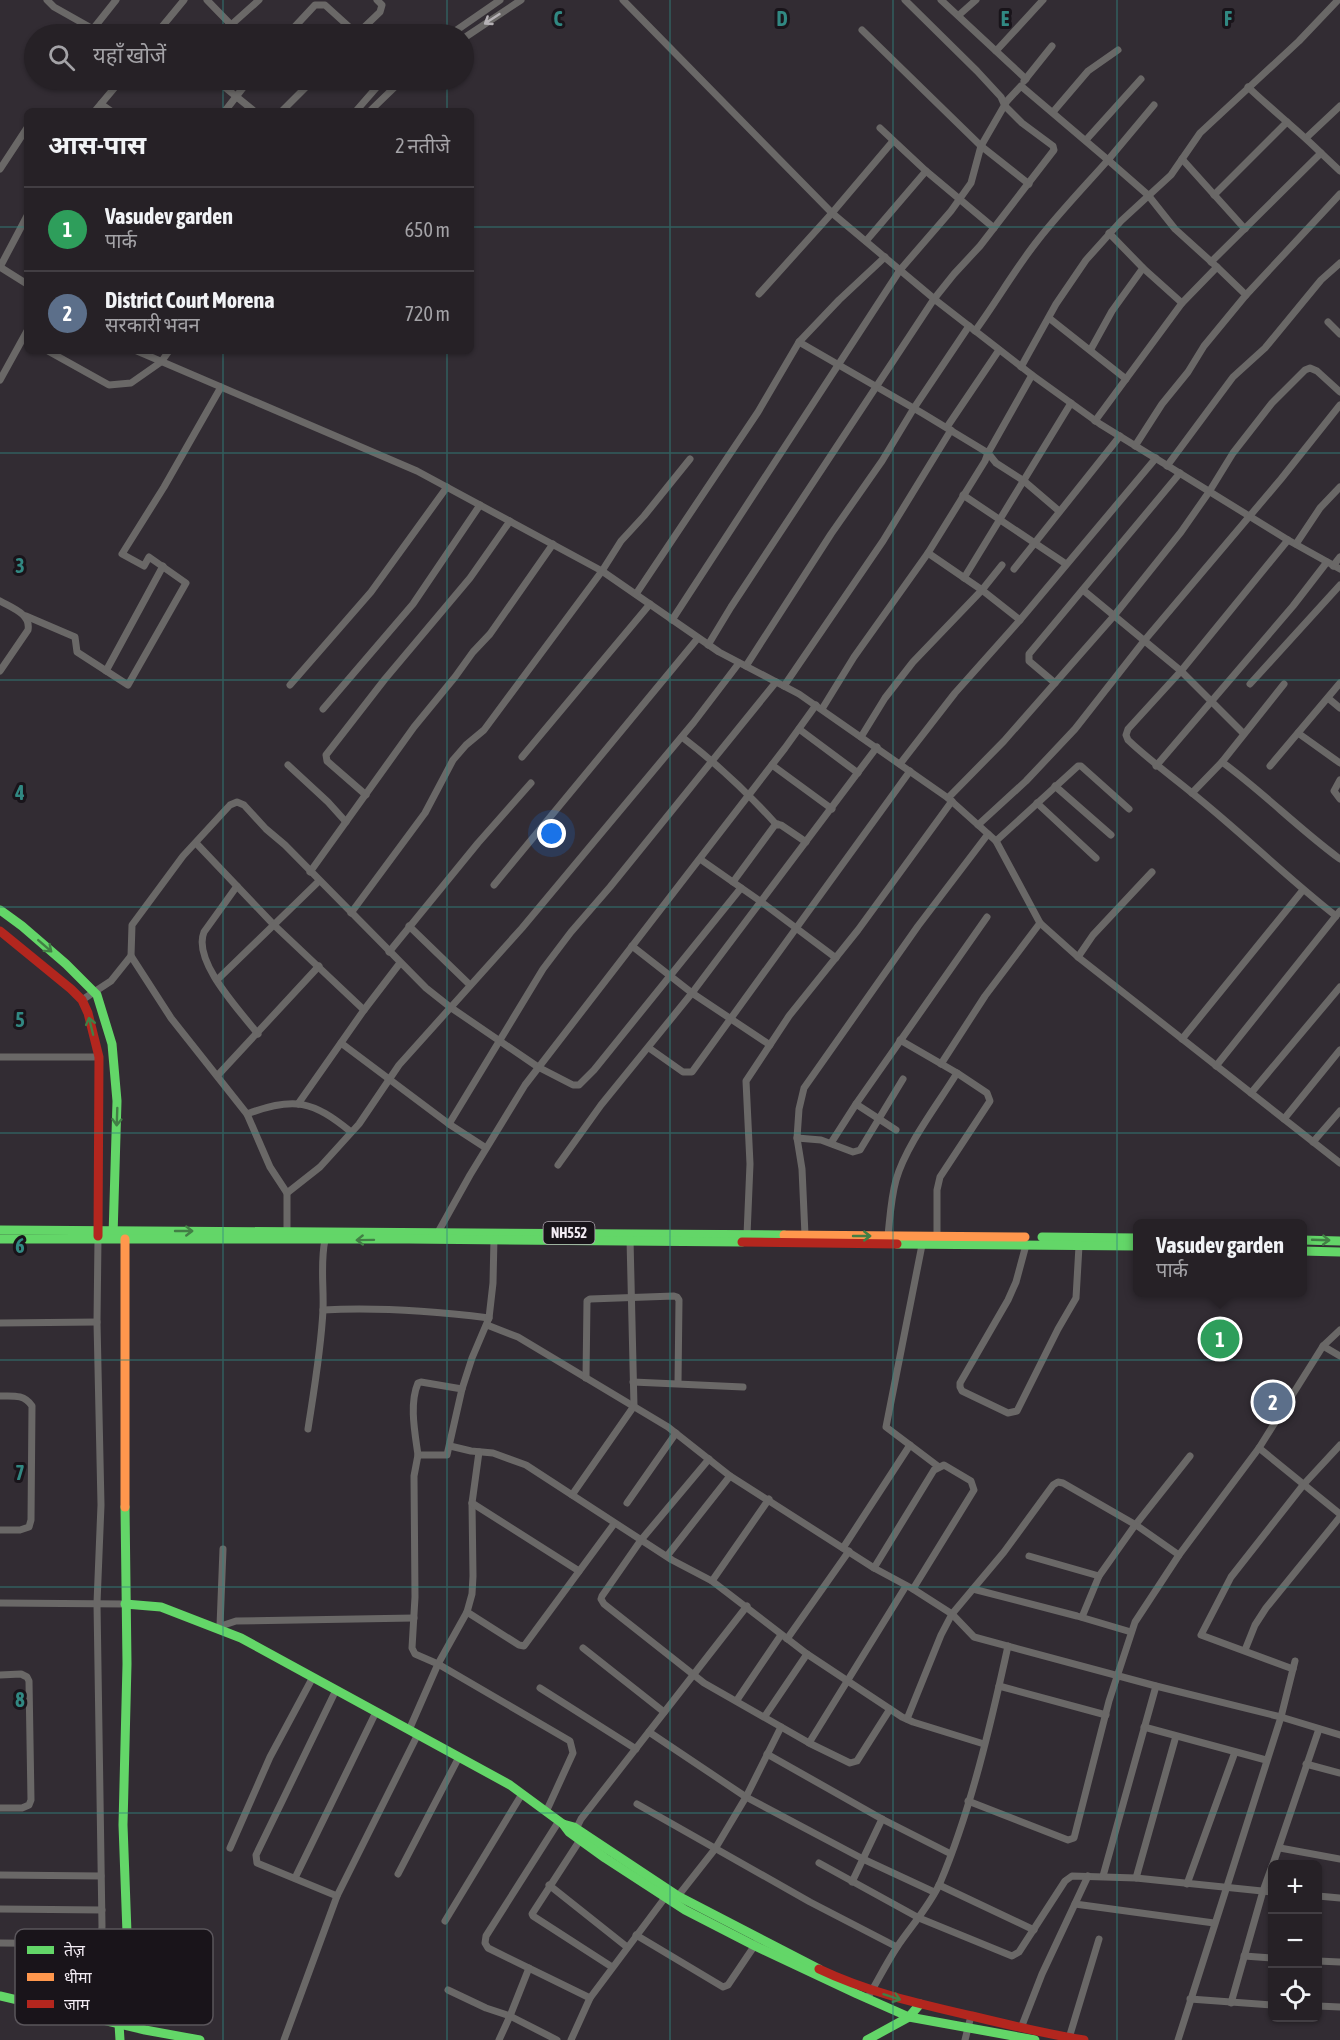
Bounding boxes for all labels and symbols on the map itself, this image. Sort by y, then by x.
text: C [554,7,563,30]
text: D [776,7,788,30]
text: E [1001,7,1010,30]
text: F [1224,7,1232,30]
one-way arrow [485,13,501,25]
text: 3 [15,554,25,577]
text: 4 [14,781,25,804]
your location [537,819,566,848]
one-way arrow [37,939,52,953]
text: 5 [15,1008,25,1031]
one-way arrow [85,1017,97,1036]
one-way arrow [111,1106,122,1126]
road number: NH552 [544,1222,594,1244]
one-way arrow [174,1225,194,1237]
one-way arrow [852,1230,872,1242]
text: 6 [15,1234,25,1257]
one-way arrow [356,1234,376,1246]
one-way arrow [1311,1235,1331,1246]
pin: 1 [1200,1316,1240,1362]
pin: 2 [1254,1380,1292,1424]
text: 7 [15,1461,25,1484]
text: 8 [15,1688,25,1711]
legend [15,1929,213,2025]
text: तेज़ [64,1941,86,1959]
text: धीमा [64,1968,93,1986]
one-way arrow [883,1992,901,2003]
text: जाम [64,1995,90,2013]

